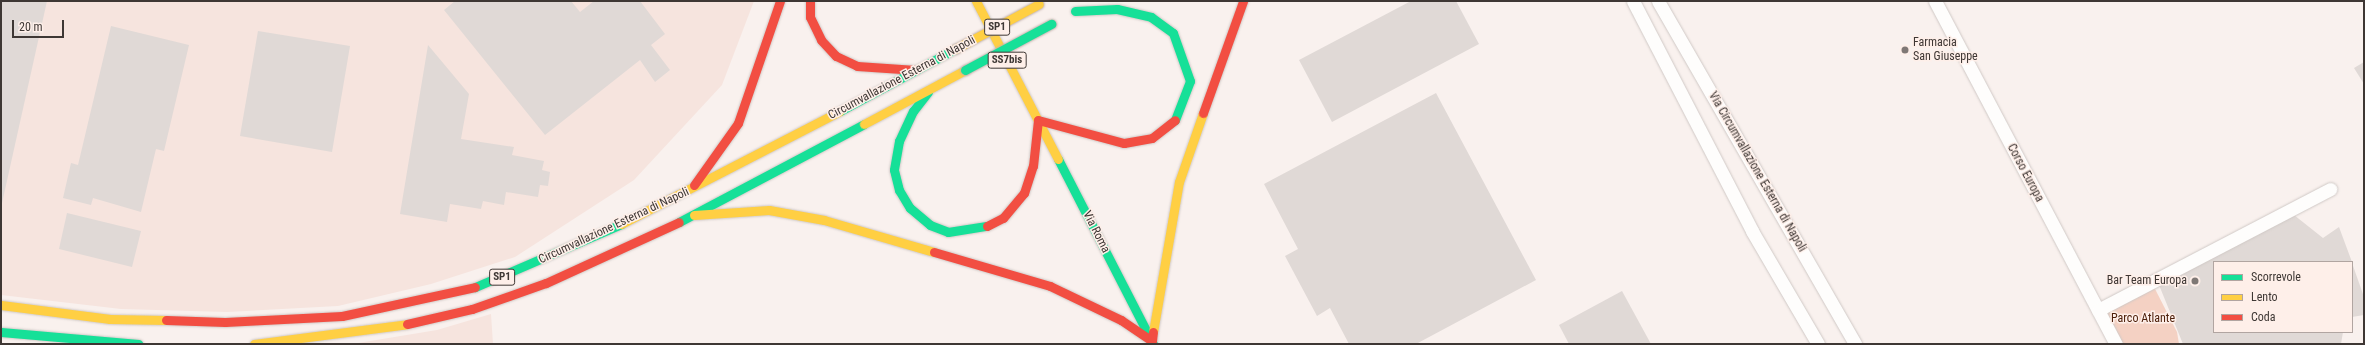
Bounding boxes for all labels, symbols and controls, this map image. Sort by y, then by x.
scale bar [14,12,66,38]
road number: SP1 [984,18,1010,36]
text: 20 m [19,20,43,34]
street label: Circumvallazione Esterna di Napoli [826,33,978,123]
place label: Farmacia San Giuseppe [1913,36,1978,64]
marker: Farmacia San Giuseppe [1900,45,1910,55]
road number: SS7bis [987,51,1027,69]
street label: Via Circumvallazione Esterna di Napoli [1705,89,1809,255]
street label: Corso Europa [2004,142,2046,204]
street label: Circumvallazione Esterna di Napoli [536,185,692,267]
street label: Via Roma [1079,209,1113,255]
legend [2213,261,2353,333]
road number: SP1 [489,268,515,286]
text: Scorrevole [2251,270,2301,284]
place label: Bar Team Europa [2107,274,2187,288]
marker: Bar Team Europa [2190,276,2200,286]
text: Lento [2251,290,2278,304]
text: Coda [2251,310,2276,324]
park label: Parco Atlante [2111,312,2175,326]

